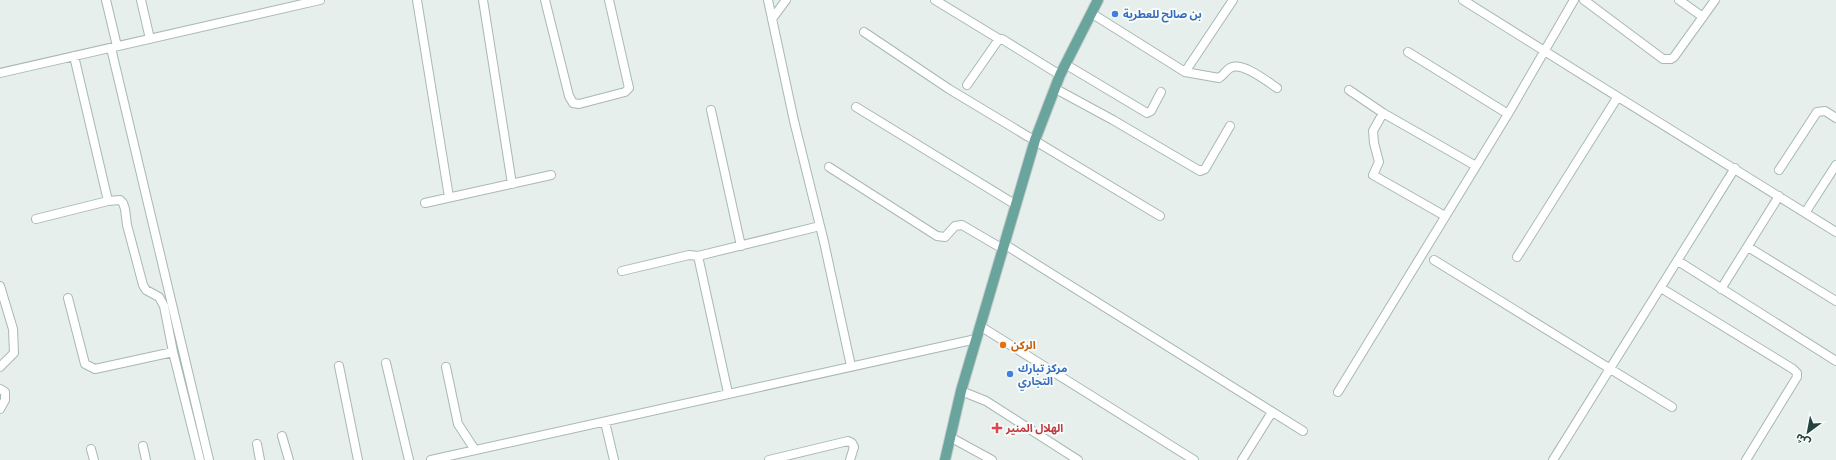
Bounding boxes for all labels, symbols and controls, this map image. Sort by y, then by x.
place label: بن صالح للعطرية [1123,6,1202,23]
marker: بن صالح للعطرية [1110,9,1120,19]
place label: الركن [1011,337,1036,353]
marker: الركن [998,340,1008,350]
place label: مركز تبارك التجاري [1018,360,1067,391]
marker: مركز تبارك التجاري [1005,369,1015,379]
north arrow [1788,412,1828,452]
place label: الهلال المنير [1005,420,1063,436]
marker: الهلال المنير [991,422,1003,434]
text: ش [1792,430,1813,451]

